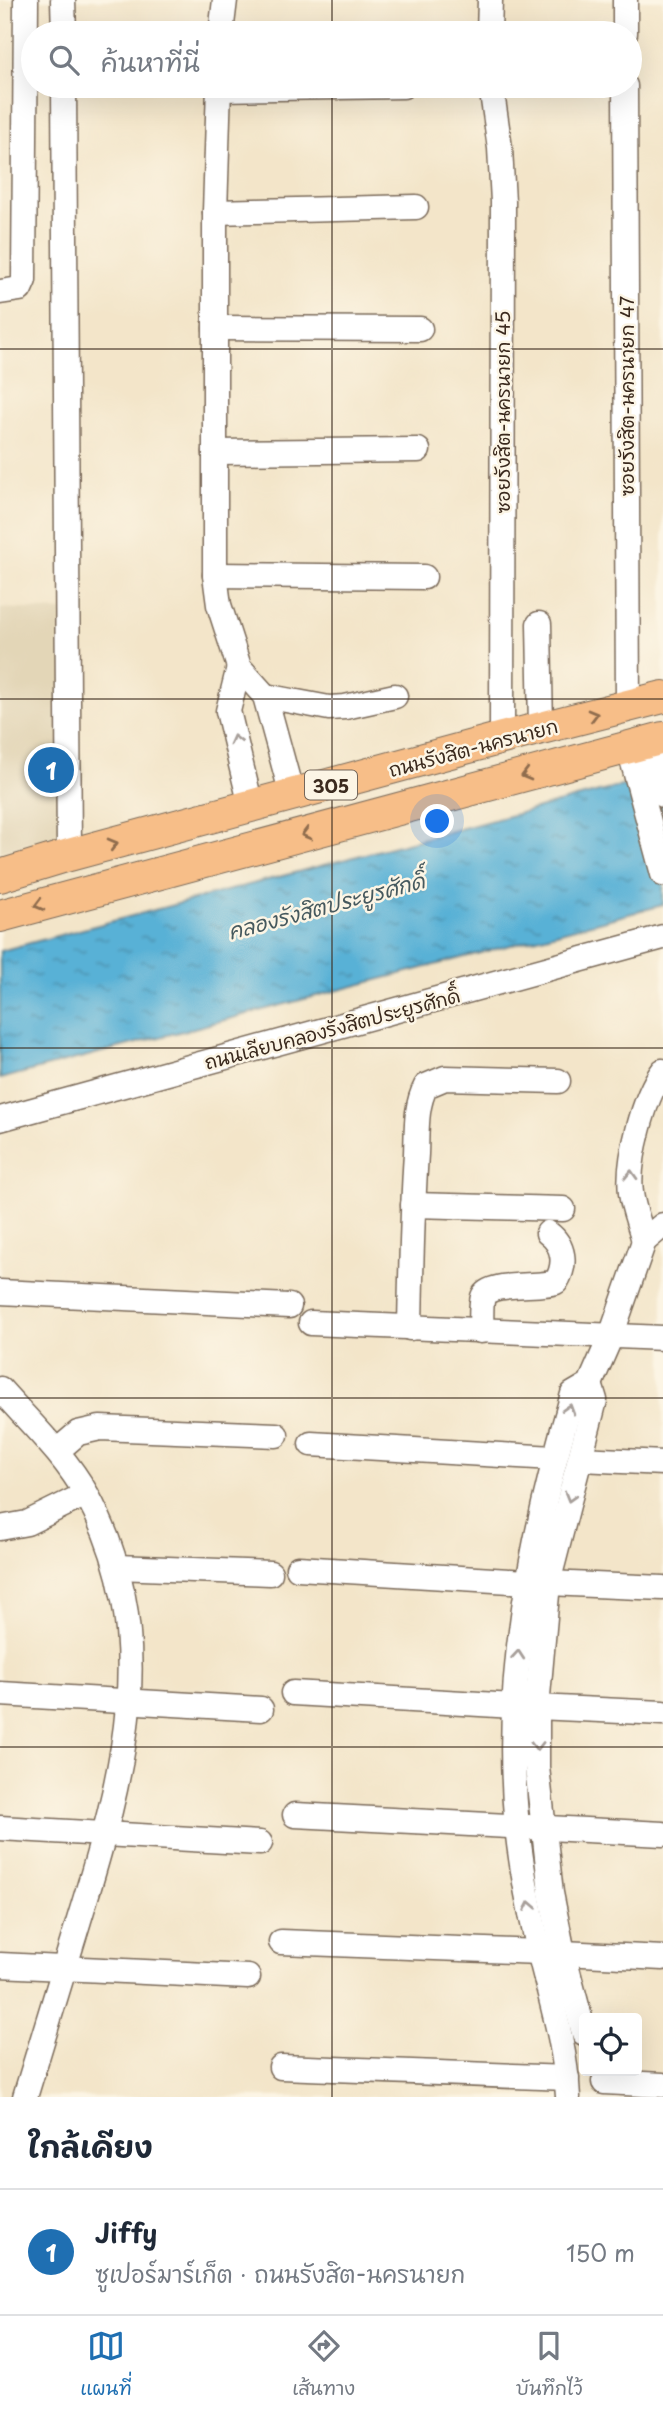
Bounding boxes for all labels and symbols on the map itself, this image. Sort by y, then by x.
street label: ซอยรังสิต-นครนายก 47 [612,296,640,496]
street label: ซอยรังสิต-นครนายก 45 [488,310,516,514]
one-way arrow [586,709,598,723]
street label: ถนนรังสิต-นครนายก [385,711,561,783]
one-way arrow [229,734,243,746]
pin: 1 [28,744,74,796]
one-way arrow [520,767,532,781]
road number: 305 [305,770,357,800]
your location [420,804,454,838]
one-way arrow [301,826,313,840]
one-way arrow [106,838,118,852]
water label: คลองรังสิตประยูรศักดิ์ [224,861,434,949]
one-way arrow [33,897,45,911]
street label: ถนนเลียบคลองรังสิตประยูรศักดิ์ [201,979,463,1078]
one-way arrow [623,1169,639,1179]
one-way arrow [560,1403,575,1415]
one-way arrow [564,1491,578,1503]
one-way arrow [510,1649,525,1660]
one-way arrow [529,1741,545,1752]
one-way arrow [524,1900,539,1912]

